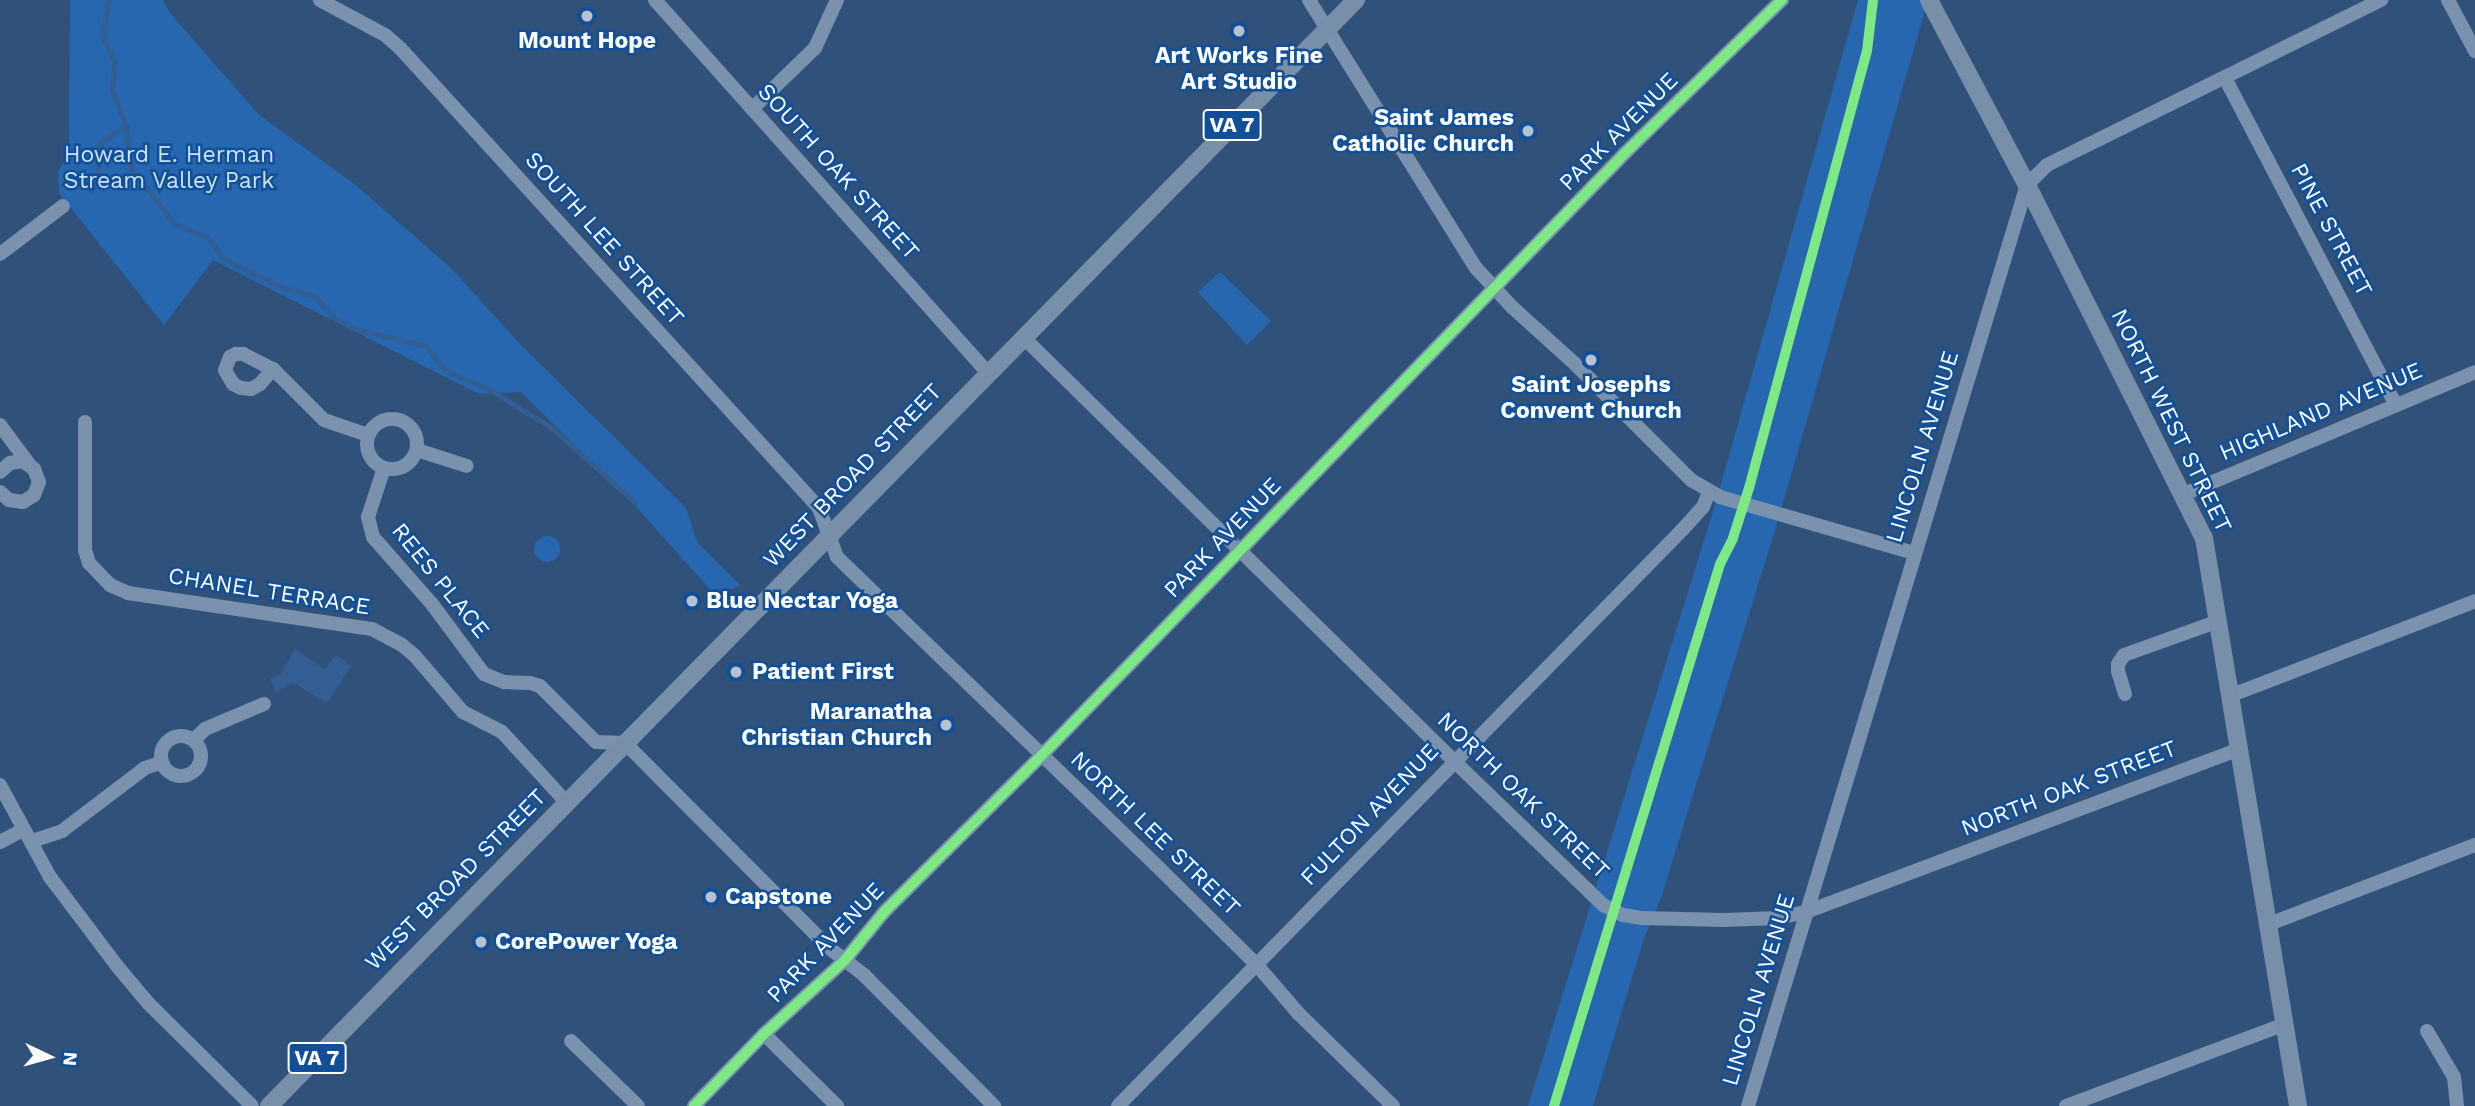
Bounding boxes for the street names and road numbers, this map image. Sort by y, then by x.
street label: PARK AVENUE [1554,67,1684,197]
street label: SOUTH OAK STREET [751,78,925,266]
road number: VA 7 [1200,108,1264,142]
street label: SOUTH LEE STREET [519,146,689,332]
street label: PINE STREET [2284,159,2378,301]
street label: NORTH WEST STREET [2105,304,2237,538]
street label: LINCOLN AVENUE [1881,347,1965,547]
street label: HIGHLAND AVENUE [2215,357,2427,467]
street label: WEST BROAD STREET [758,378,948,574]
street label: PARK AVENUE [1158,472,1288,604]
street label: REES PLACE [385,518,495,644]
street label: CHANEL TERRACE [165,562,373,622]
street label: NORTH OAK STREET [1431,707,1615,885]
street label: NORTH OAK STREET [1957,735,2181,843]
street label: FULTON AVENUE [1295,738,1445,892]
street label: NORTH LEE STREET [1065,746,1245,922]
street label: WEST BROAD STREET [359,783,553,977]
street label: PARK AVENUE [761,877,891,1009]
street label: LINCOLN AVENUE [1717,890,1801,1090]
road number: VA 7 [286,1040,348,1076]

